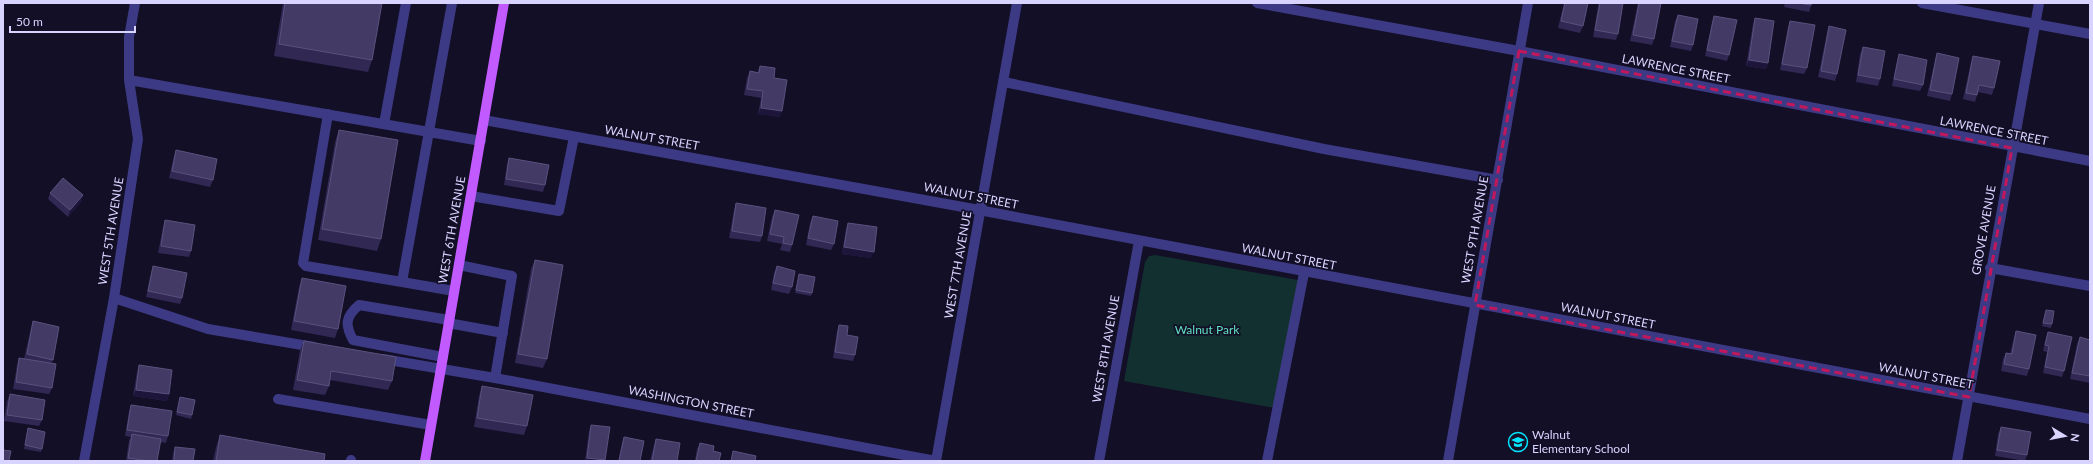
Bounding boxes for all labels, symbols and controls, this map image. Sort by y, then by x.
scale bar [10,8,135,34]
text: 50 m [16,14,43,29]
street label: LAWRENCE STREET [1621,51,1731,86]
street label: LAWRENCE STREET [1939,113,2049,148]
street label: WALNUT STREET [603,122,701,153]
street label: WEST 6TH AVENUE [435,175,468,285]
street label: WEST 9TH AVENUE [1458,175,1491,285]
street label: WEST 5TH AVENUE [95,176,126,286]
street label: WALNUT STREET [923,179,1020,212]
street label: GROVE AVENUE [1968,184,1999,276]
street label: WEST 7TH AVENUE [941,210,974,320]
street label: WALNUT STREET [1241,240,1338,273]
street label: WEST 8TH AVENUE [1089,294,1122,404]
street label: WALNUT STREET [1560,299,1657,332]
park label: Walnut Park [1175,322,1240,337]
street label: WALNUT STREET [1878,359,1975,392]
street label: WASHINGTON STREET [627,382,755,421]
north arrow [2045,416,2085,456]
place label: Walnut Elementary School [1532,427,1630,456]
school or university icon: Walnut Elementary School [1507,431,1529,453]
text: N [2068,433,2082,443]

